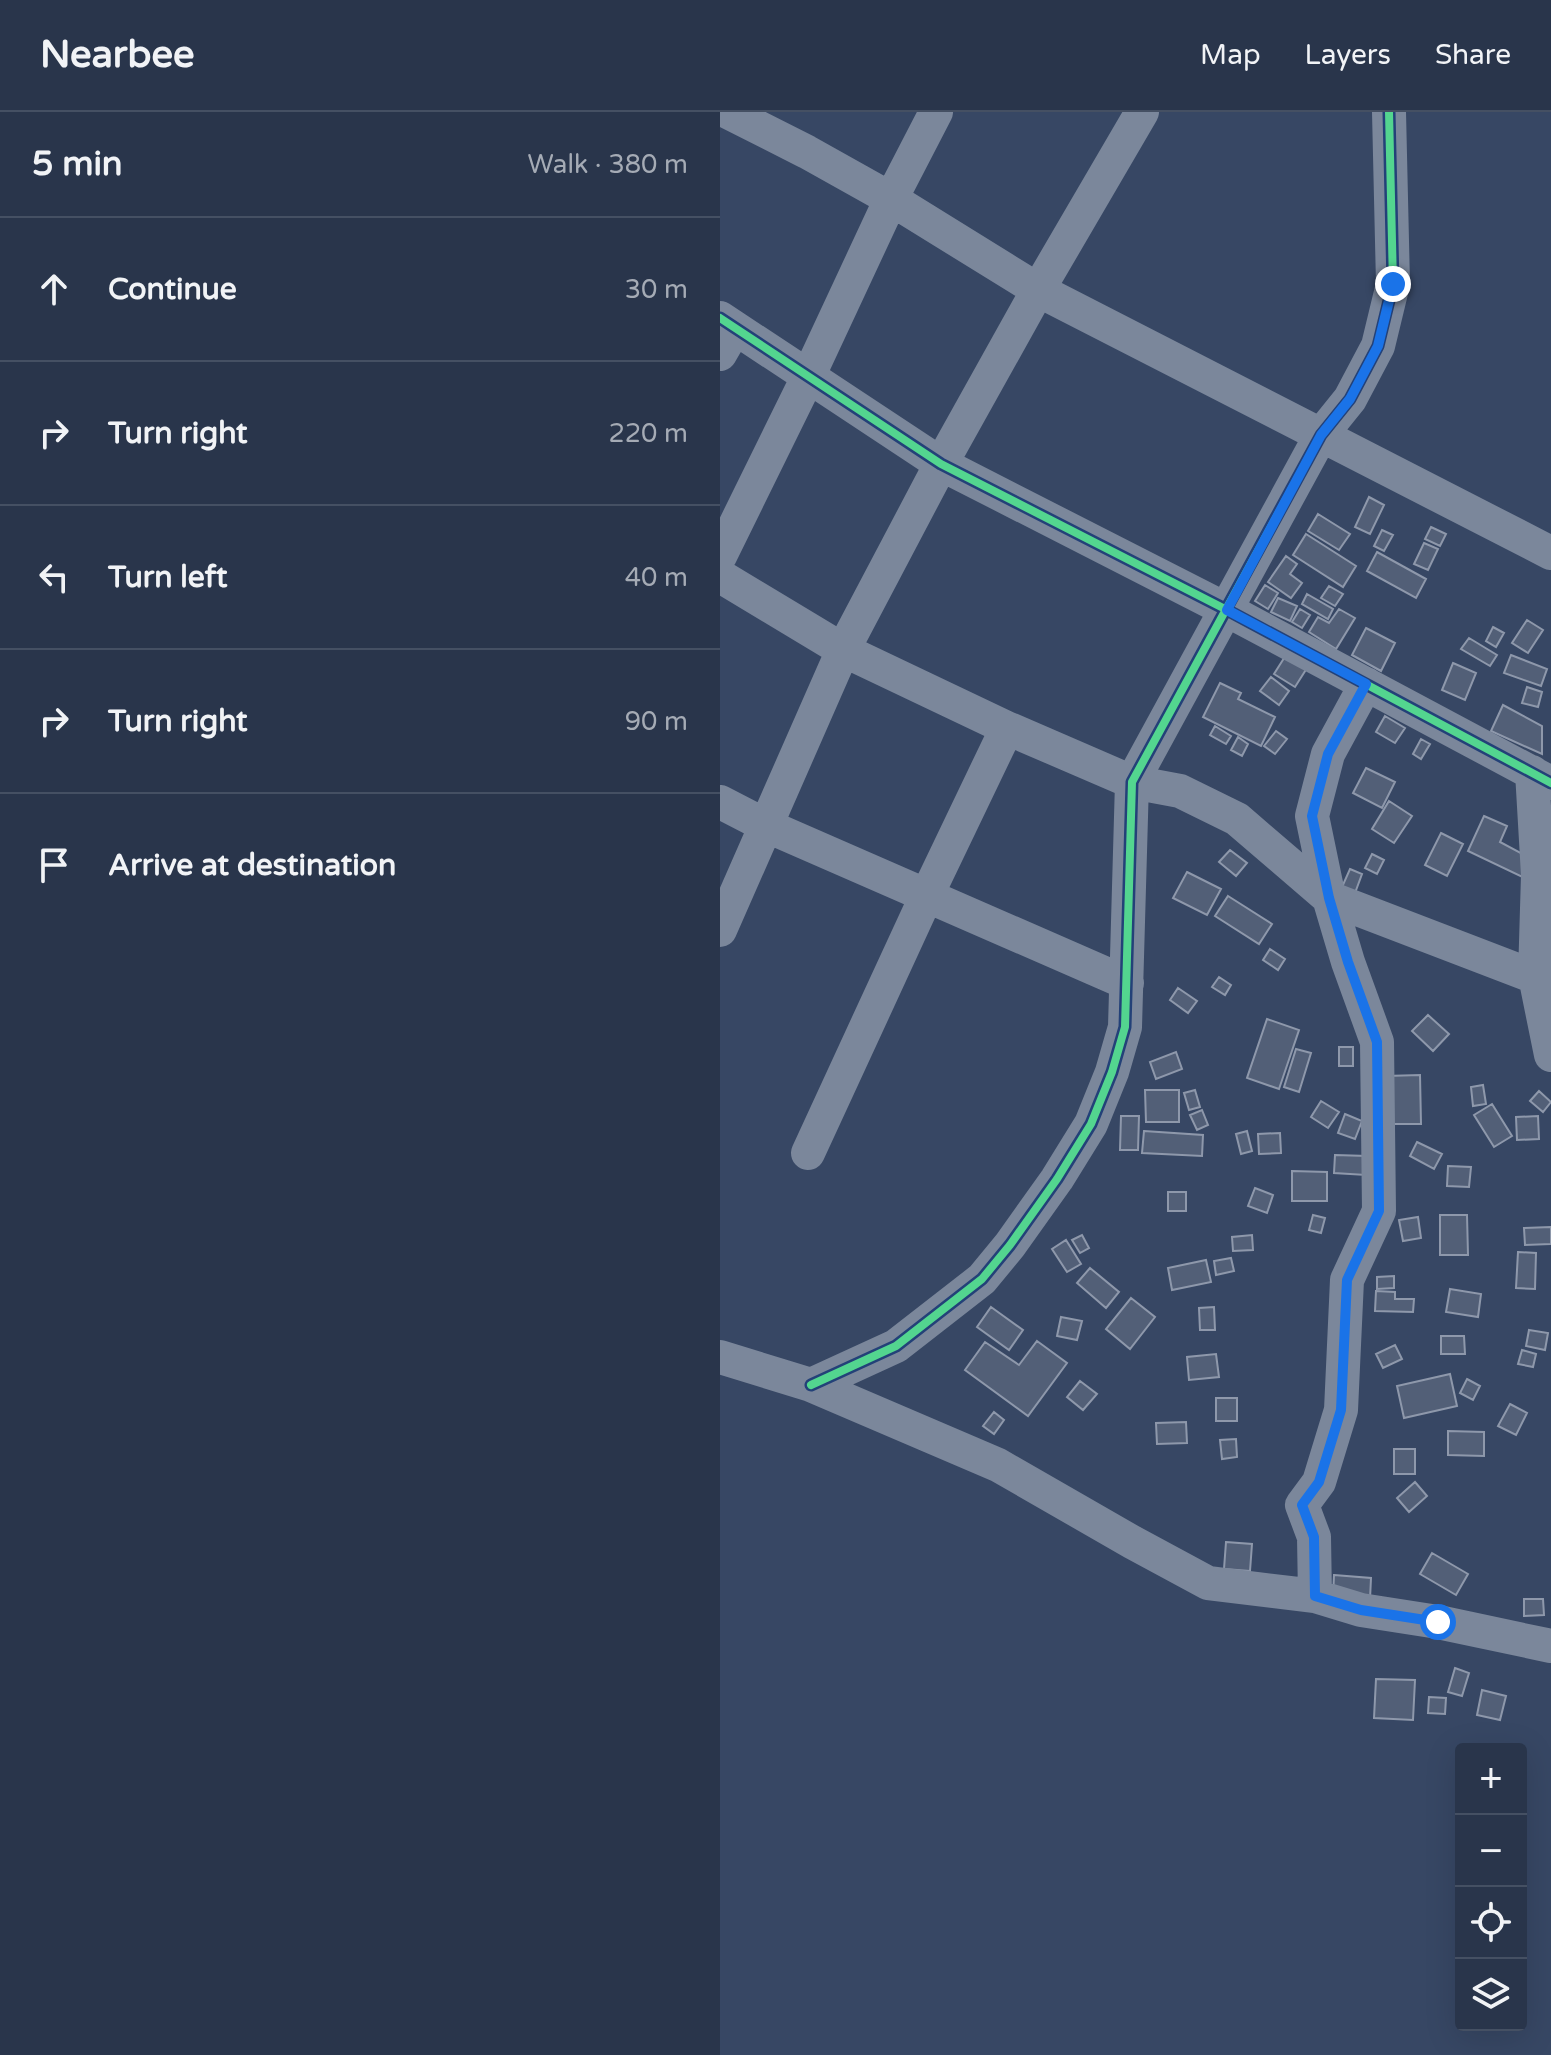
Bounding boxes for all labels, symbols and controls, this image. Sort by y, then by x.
text: Nearbee [40,32,194,78]
text: Map [1200,38,1261,72]
text: Layers [1305,38,1391,72]
text: Share [1435,38,1511,72]
text: 5 min [32,144,123,185]
text: Walk · 380 m [528,149,688,180]
route end [1375,266,1411,302]
icon: ahead [32,267,76,311]
text: Continue [108,271,237,308]
text: 30 m [625,274,688,305]
icon: right [32,411,76,455]
text: Turn right [108,415,248,452]
text: 220 m [608,418,688,449]
icon: left [32,555,76,599]
text: Turn left [108,559,227,596]
text: 40 m [625,562,688,593]
icon: right [32,699,76,743]
text: Turn right [108,703,248,740]
text: 90 m [625,706,688,737]
icon: arrive [32,843,76,887]
text: Arrive at destination [108,847,396,884]
route start [1420,1604,1456,1640]
map controls [1455,1743,1527,2031]
button: + [1455,1743,1527,1815]
button: − [1455,1815,1527,1887]
button: locate [1455,1887,1527,1959]
button: layers [1455,1959,1527,2031]

